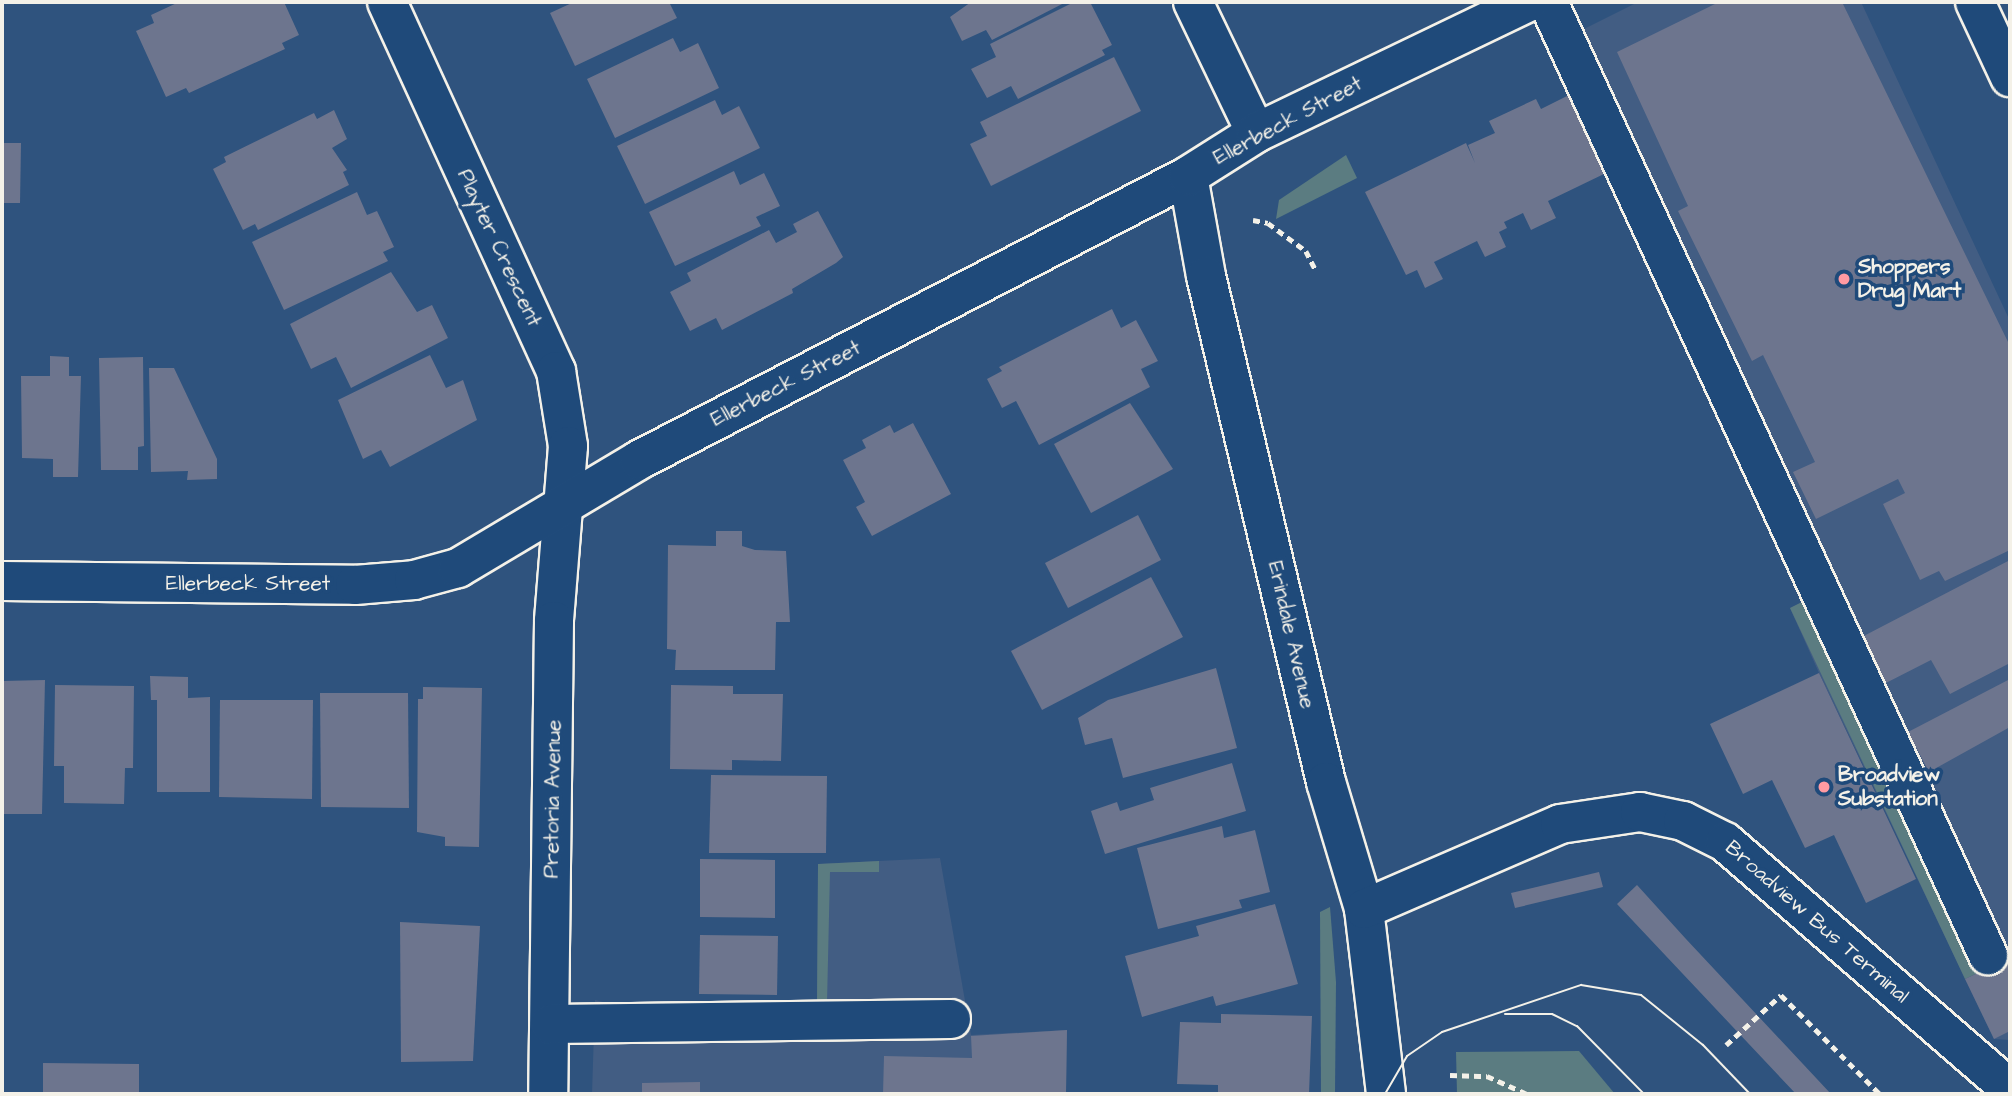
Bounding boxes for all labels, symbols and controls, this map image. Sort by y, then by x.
street label: Ellerbeck Street [1209,71,1367,171]
street label: Playter Crescent [451,165,547,331]
place label: Shoppers Drug Mart [1858,254,1961,304]
marker: Shoppers Drug Mart [1836,271,1852,287]
street label: Ellerbeck Street [707,335,865,433]
street label: Erindale Avenue [1262,559,1320,711]
street label: Ellerbeck Street [166,571,330,597]
street label: Pretoria Avenue [539,719,567,879]
place label: Broadview Substation [1838,762,1940,812]
marker: Broadview Substation [1816,779,1832,795]
street label: Broadview Bus Terminal [1720,835,1914,1009]

